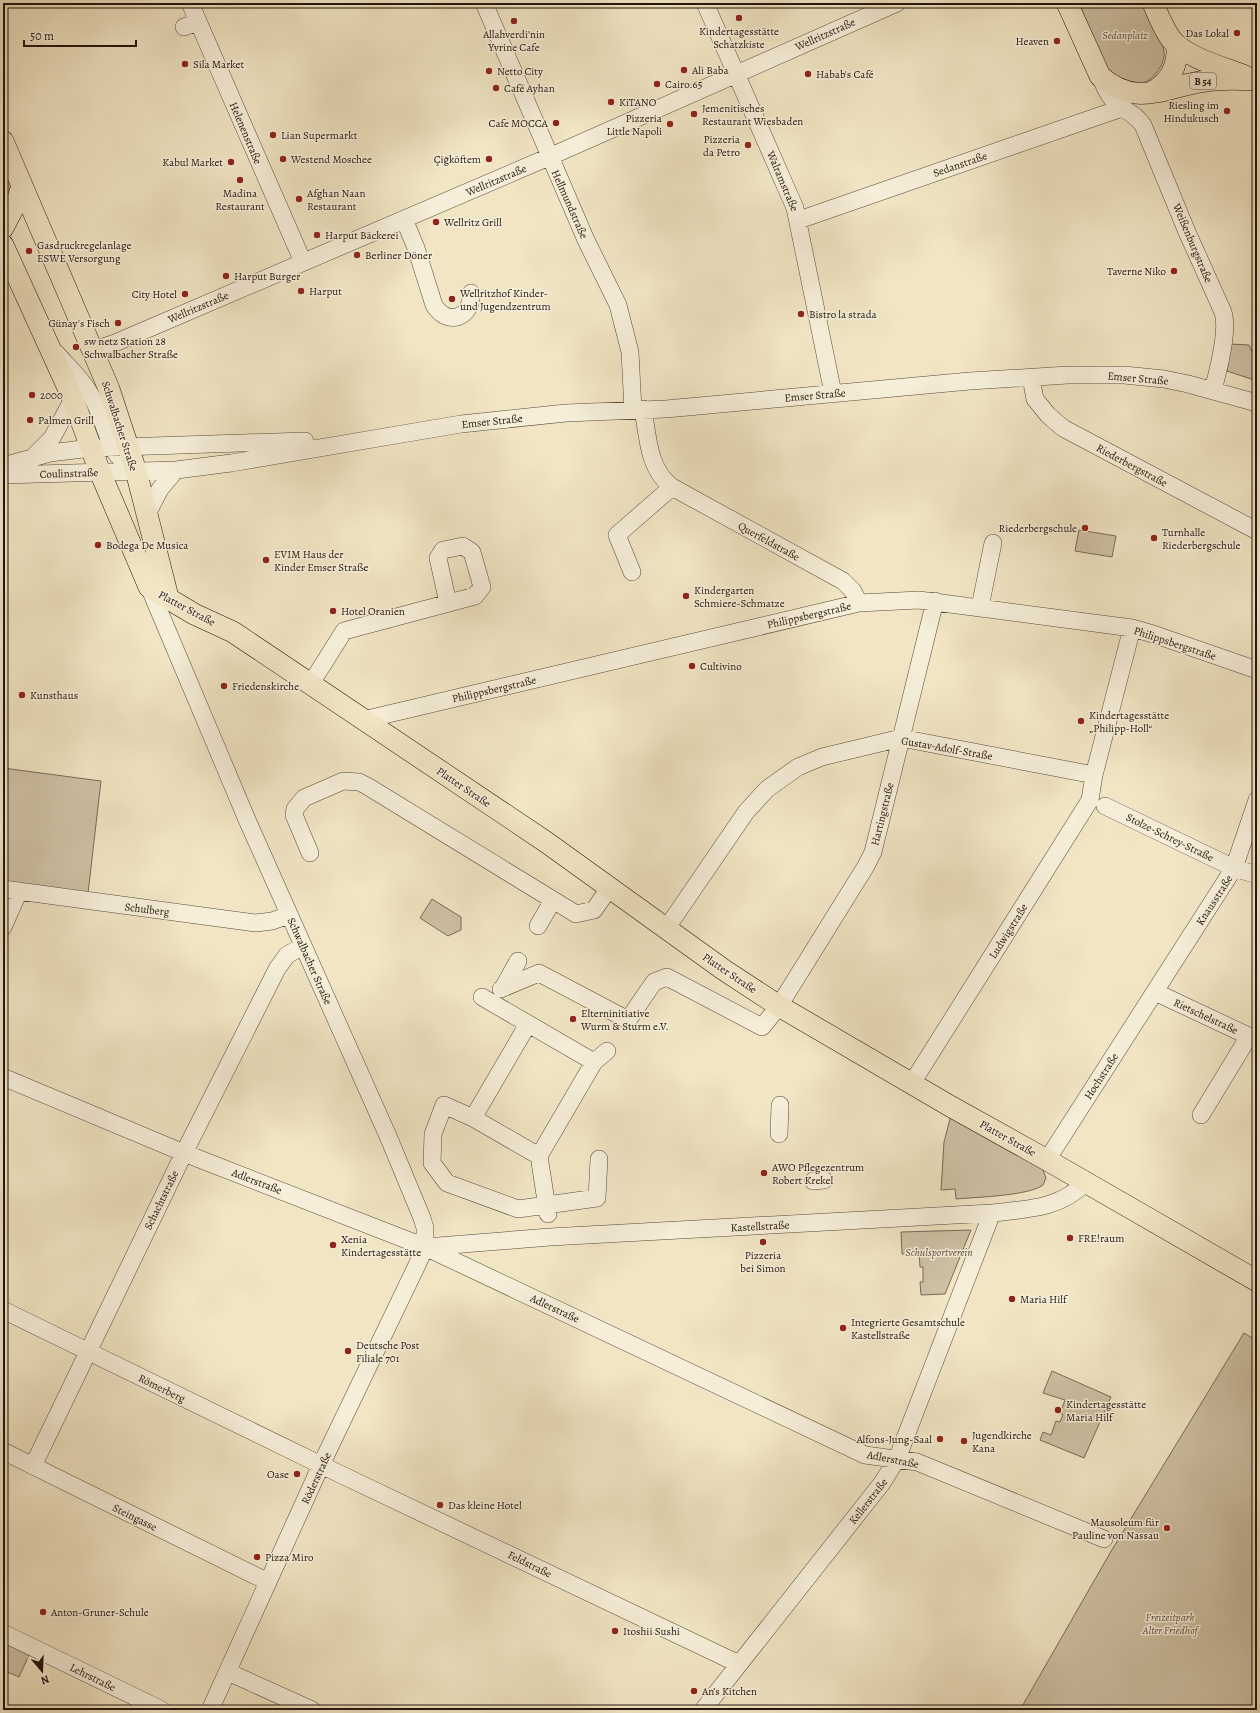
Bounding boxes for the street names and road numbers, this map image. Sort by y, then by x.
street label: Wellritzstraße [792,14,858,55]
road number: B 54 [1190,73,1216,89]
street label: Helenenstraße [226,100,265,167]
street label: Walramstraße [763,148,802,214]
street label: Sedanstraße [931,148,989,181]
street label: Wellritzstraße [463,161,529,200]
street label: Hellmundstraße [548,167,591,241]
street label: Weißenburgstraße [1169,200,1216,285]
street label: Wellritzstraße [165,288,231,327]
street label: Emser Straße [1107,368,1169,389]
street label: Schwalbacher Straße [98,379,141,473]
street label: Emser Straße [784,385,846,406]
street label: Emser Straße [461,411,523,432]
street label: Riederbergstraße [1094,440,1170,491]
street label: Coulinstraße [39,465,99,482]
street label: Querfeldstraße [735,518,802,565]
street label: Platter Straße [156,587,218,630]
street label: Philippsbergstraße [766,599,853,632]
street label: Philippsbergstraße [1132,623,1218,664]
street label: Philippsbergstraße [451,673,538,706]
street label: Gustav-Adolf-Straße [900,733,994,764]
street label: Platter Straße [434,764,494,811]
street label: Hartingstraße [867,781,898,847]
street label: Stolze-Schrey-Straße [1123,810,1216,865]
street label: Knausstraße [1193,872,1236,928]
street label: Schulberg [124,899,171,920]
street label: Ludwigstraße [985,901,1031,962]
street label: Schwalbacher Straße [284,915,336,1007]
street label: Platter Straße [700,950,760,997]
street label: Rietschelstraße [1171,995,1241,1038]
street label: Hochstraße [1081,1050,1122,1103]
street label: Platter Straße [977,1117,1039,1160]
street label: Adlerstraße [229,1165,284,1198]
street label: Schachtstraße [141,1168,182,1232]
street label: Kastellstraße [730,1217,790,1236]
street label: Adlerstraße [527,1290,582,1326]
street label: Römerberg [136,1371,188,1406]
street label: Adlerstraße [865,1447,920,1472]
street label: Röderstraße [298,1450,335,1507]
street label: Kellerstraße [846,1475,891,1527]
street label: Steingasse [110,1500,160,1535]
street label: Feldstraße [505,1547,554,1582]
street label: Lehrstraße [67,1660,118,1695]

